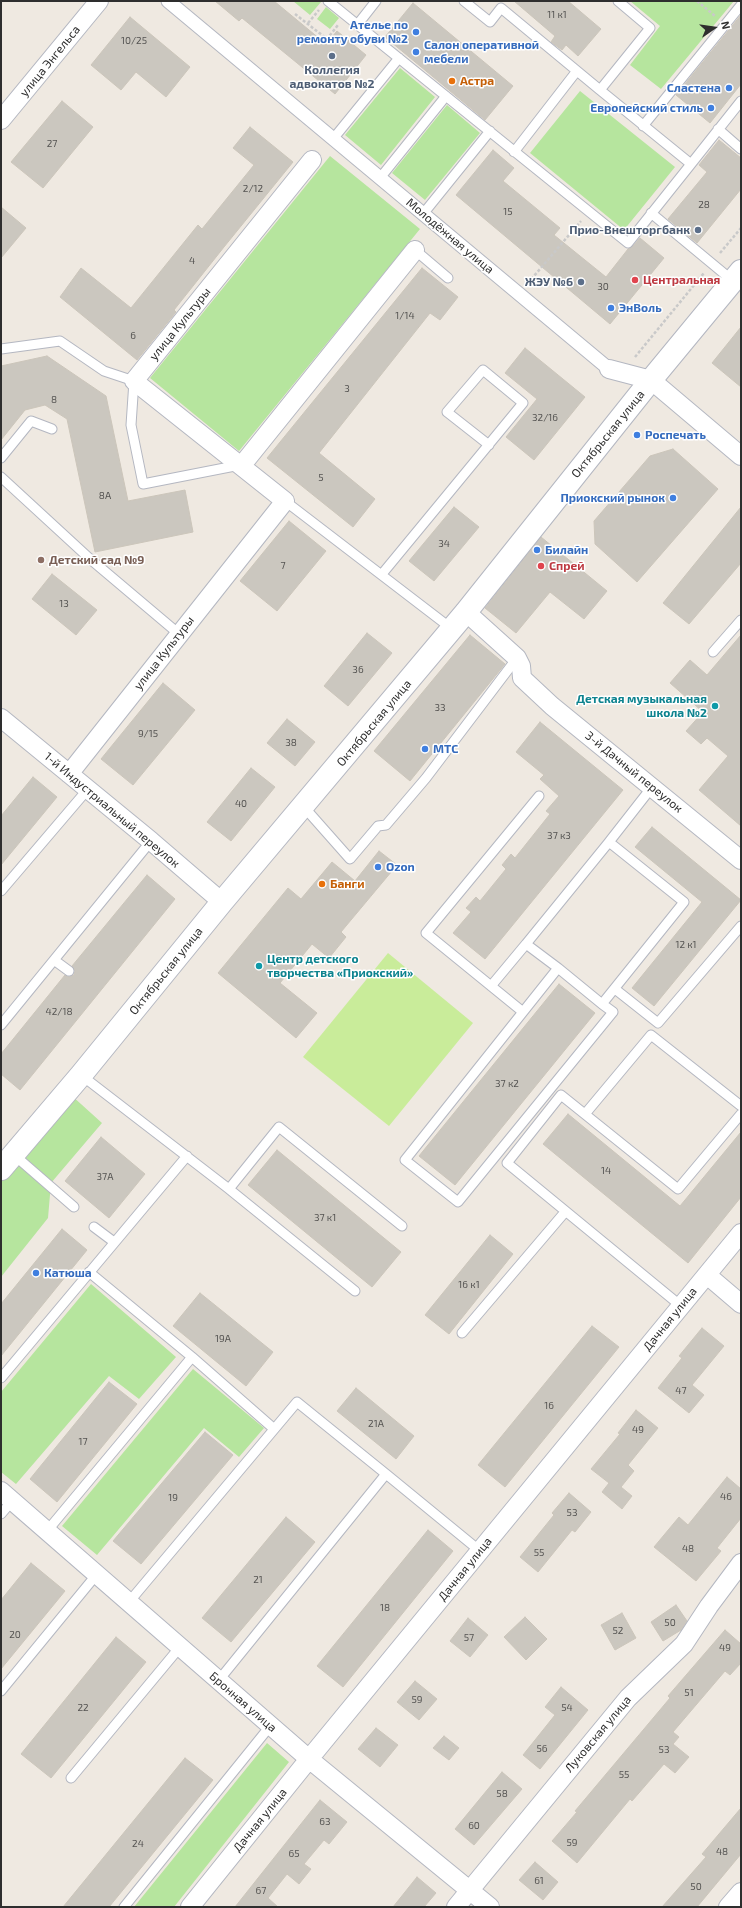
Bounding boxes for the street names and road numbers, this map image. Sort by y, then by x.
street label: улица Энгельса [17,22,83,100]
street label: Молодёжная улица [403,195,497,277]
street label: улица Культуры [146,285,214,363]
street label: Октябрьская улица [568,387,648,481]
street label: улица Культуры [131,613,197,693]
street label: Октябрьская улица [334,677,414,769]
street label: 3-й Дачный переулок [582,728,686,816]
street label: 1-й Индустриальный переулок [42,749,182,871]
street label: Октябрьская улица [126,924,206,1018]
street label: Дачная улица [640,1284,700,1354]
street label: Дачная улица [435,1534,495,1604]
street label: Бронная улица [206,1669,280,1735]
street label: Луковская улица [562,1693,634,1775]
street label: Дачная улица [230,1785,290,1855]

